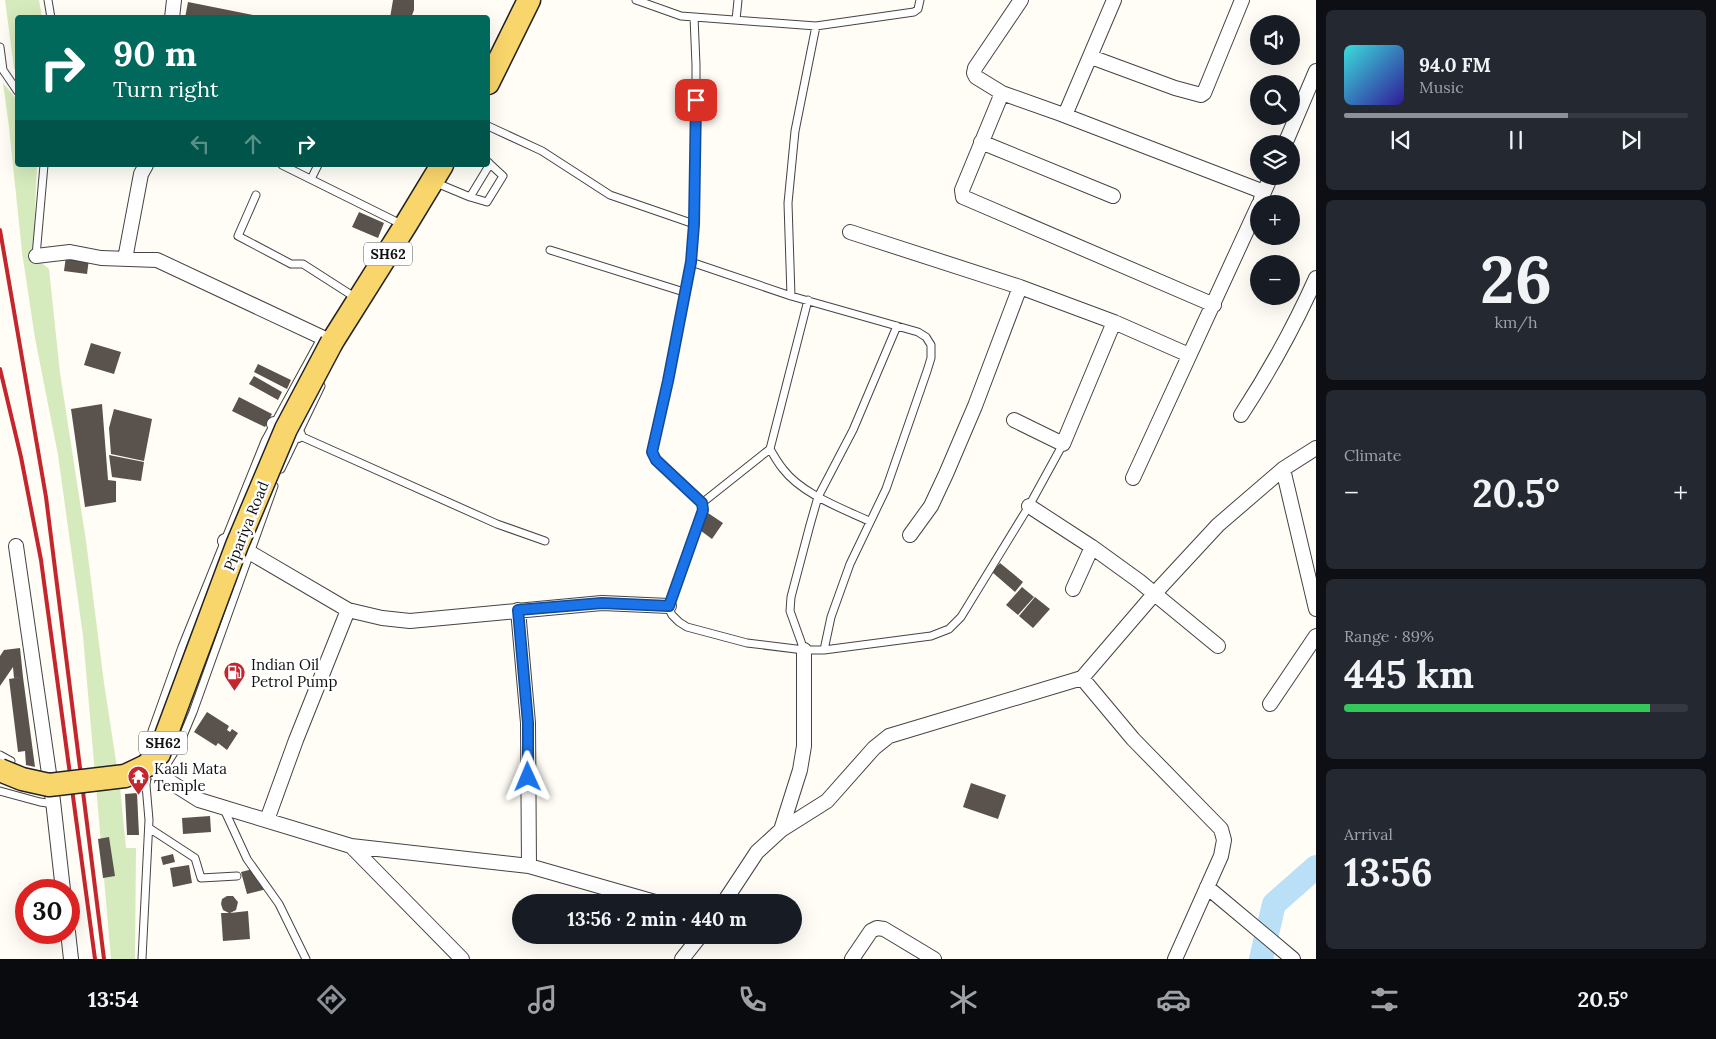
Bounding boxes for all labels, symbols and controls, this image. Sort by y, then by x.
map controls [1250,15,1300,305]
button: sound [1250,15,1300,65]
text: 90 m [113,31,197,76]
icon: right [30,35,95,100]
text: 94.0 FM [1419,53,1491,77]
text: Turn right [113,75,218,103]
button: search [1250,75,1300,125]
text: Music [1419,77,1464,97]
pin [675,79,717,121]
icon: arrive [682,86,710,114]
icon: previous [1387,126,1415,154]
icon: pause [1502,126,1530,154]
icon: next [1617,126,1645,154]
icon: left [186,130,214,158]
icon: ahead [239,130,267,158]
icon: right [292,130,320,158]
button: layers [1250,135,1300,185]
button: + [1250,195,1300,245]
text: 26 [1480,238,1552,321]
road number: SH62 [364,242,412,266]
button: − [1250,255,1300,305]
text: km/h [1494,312,1538,332]
text: Climate [1344,445,1401,465]
text: 20.5° [1472,469,1560,517]
text: − [1344,475,1359,511]
text: + [1673,475,1688,511]
street label: Pipariya Road [219,478,273,574]
text: Range · 89% [1344,626,1434,646]
text: 445 km [1344,650,1474,698]
place label: Indian Oil Petrol Pump [251,655,337,691]
fuel station icon: Indian Oil Petrol Pump [223,661,247,692]
road number: SH62 [139,731,187,754]
position arrow [501,750,553,802]
place label: Kaali Mata Temple [154,759,227,795]
temple icon: Kaali Mata Temple [126,765,150,796]
text: Arrival [1344,824,1393,844]
text: 13:56 [1344,848,1433,896]
speed limit sign: 30 [15,879,80,944]
text: 13:56 · 2 min · 440 m [567,907,747,931]
icon: directions [314,982,349,1017]
icon: music [525,982,560,1017]
icon: phone [735,982,770,1017]
icon: climate [946,982,981,1017]
icon: car [1156,982,1191,1017]
icon: filters [1367,982,1402,1017]
text: 13:54 [88,985,139,1013]
text: 20.5° [1577,985,1628,1013]

